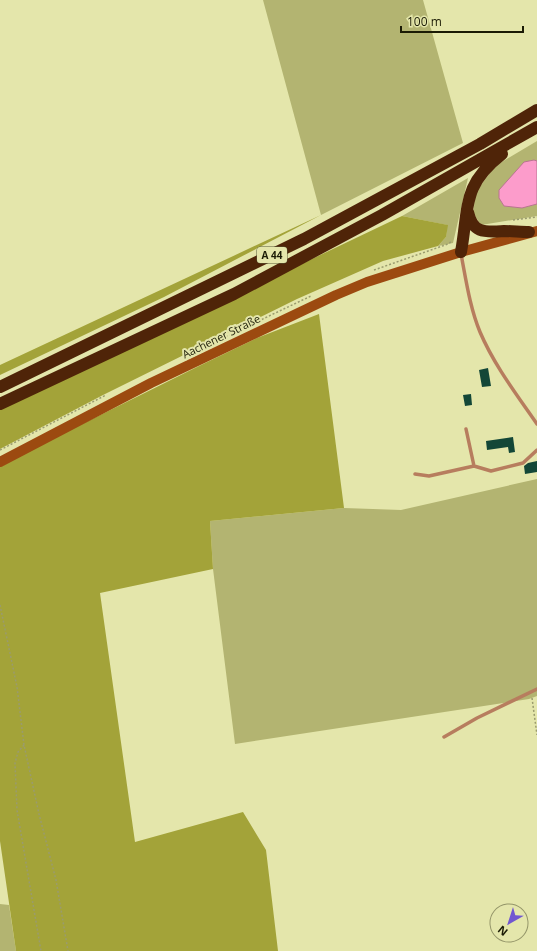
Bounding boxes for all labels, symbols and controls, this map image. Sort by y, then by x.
scale bar [401,8,523,34]
text: 100 m [407,13,442,30]
road number: A 44 [257,247,287,263]
street label: Aachener Straße [179,311,263,361]
north arrow [489,903,529,943]
text: N [494,923,511,940]

